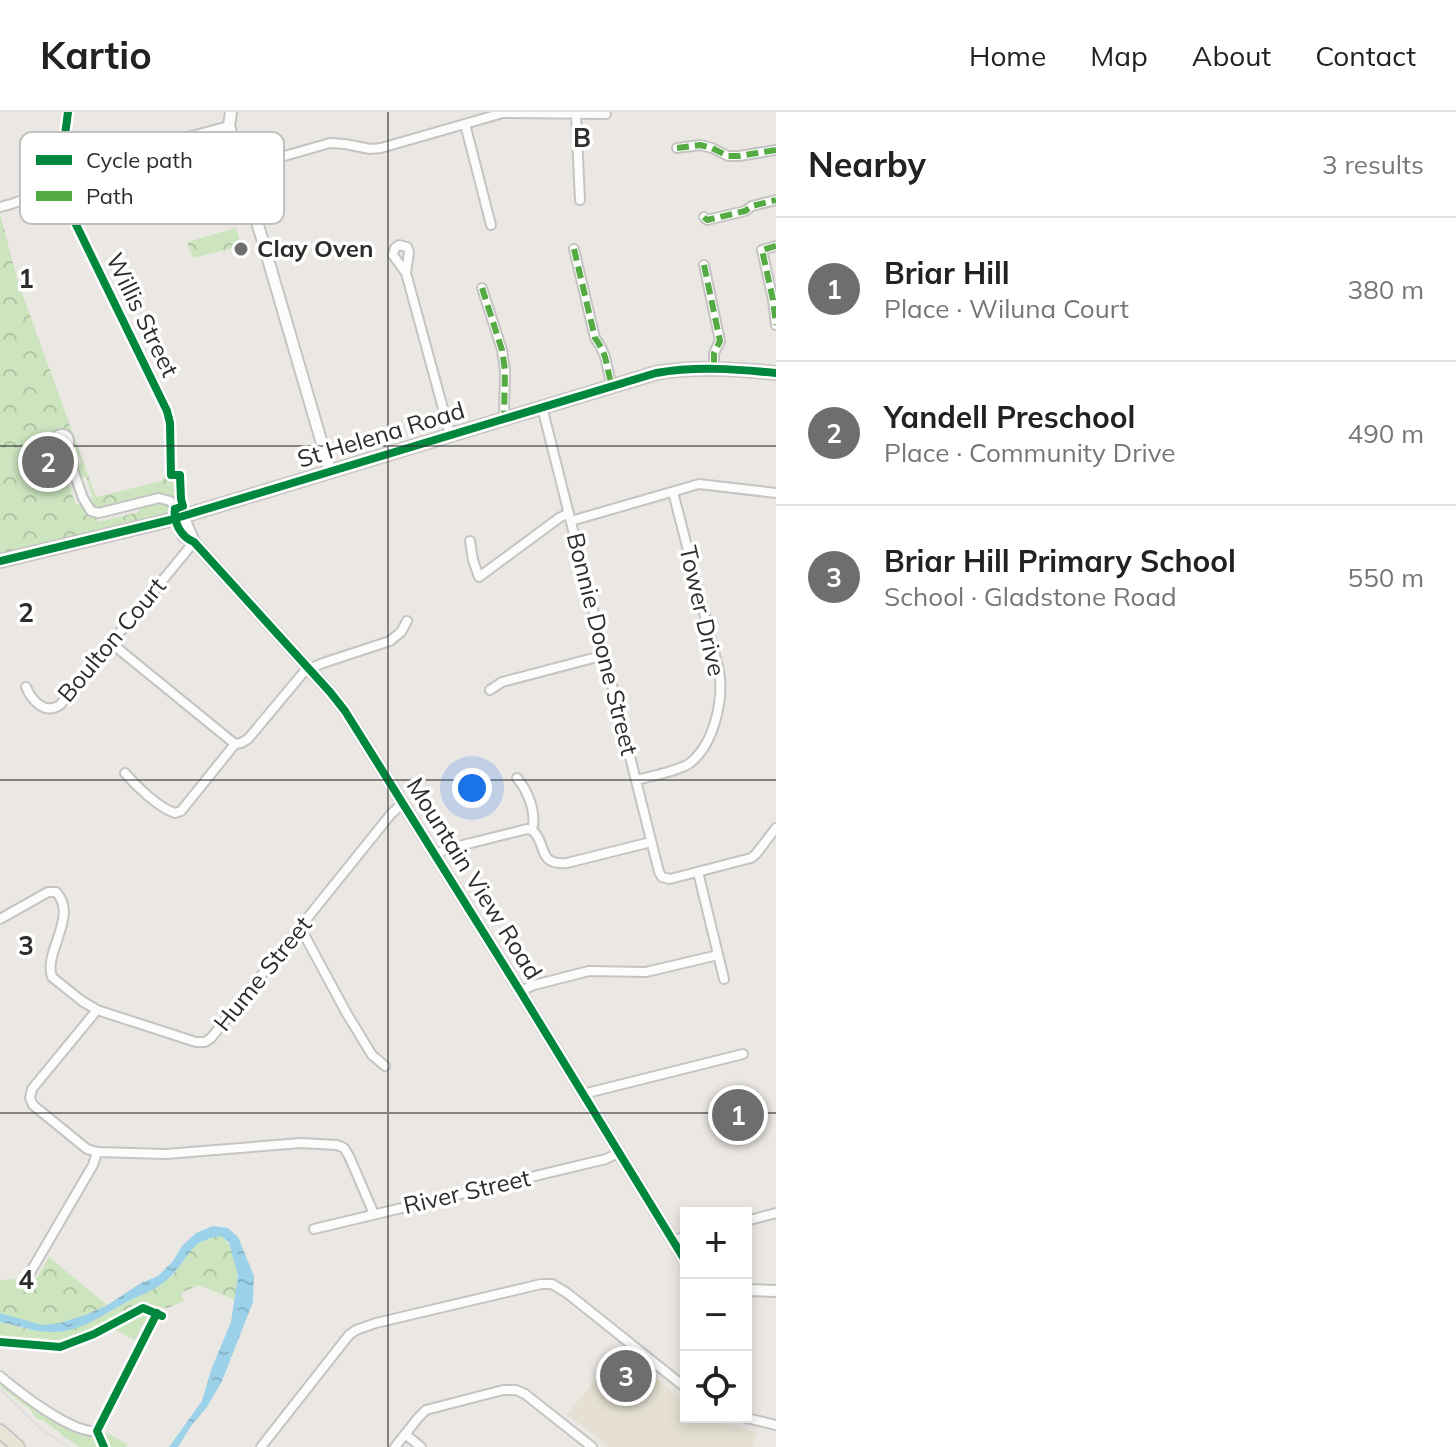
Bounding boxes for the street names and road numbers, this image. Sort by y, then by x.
street label: Willis Street [100,248,186,381]
street label: St Helena Road [293,394,468,474]
street label: Bonnie Doone Street [561,529,645,758]
street label: Tower Drive [673,543,733,679]
street label: Boulton Court [51,571,172,708]
street label: Mountain View Road [401,772,549,985]
street label: Hume Street [207,910,318,1037]
street label: River Street [400,1162,533,1220]

